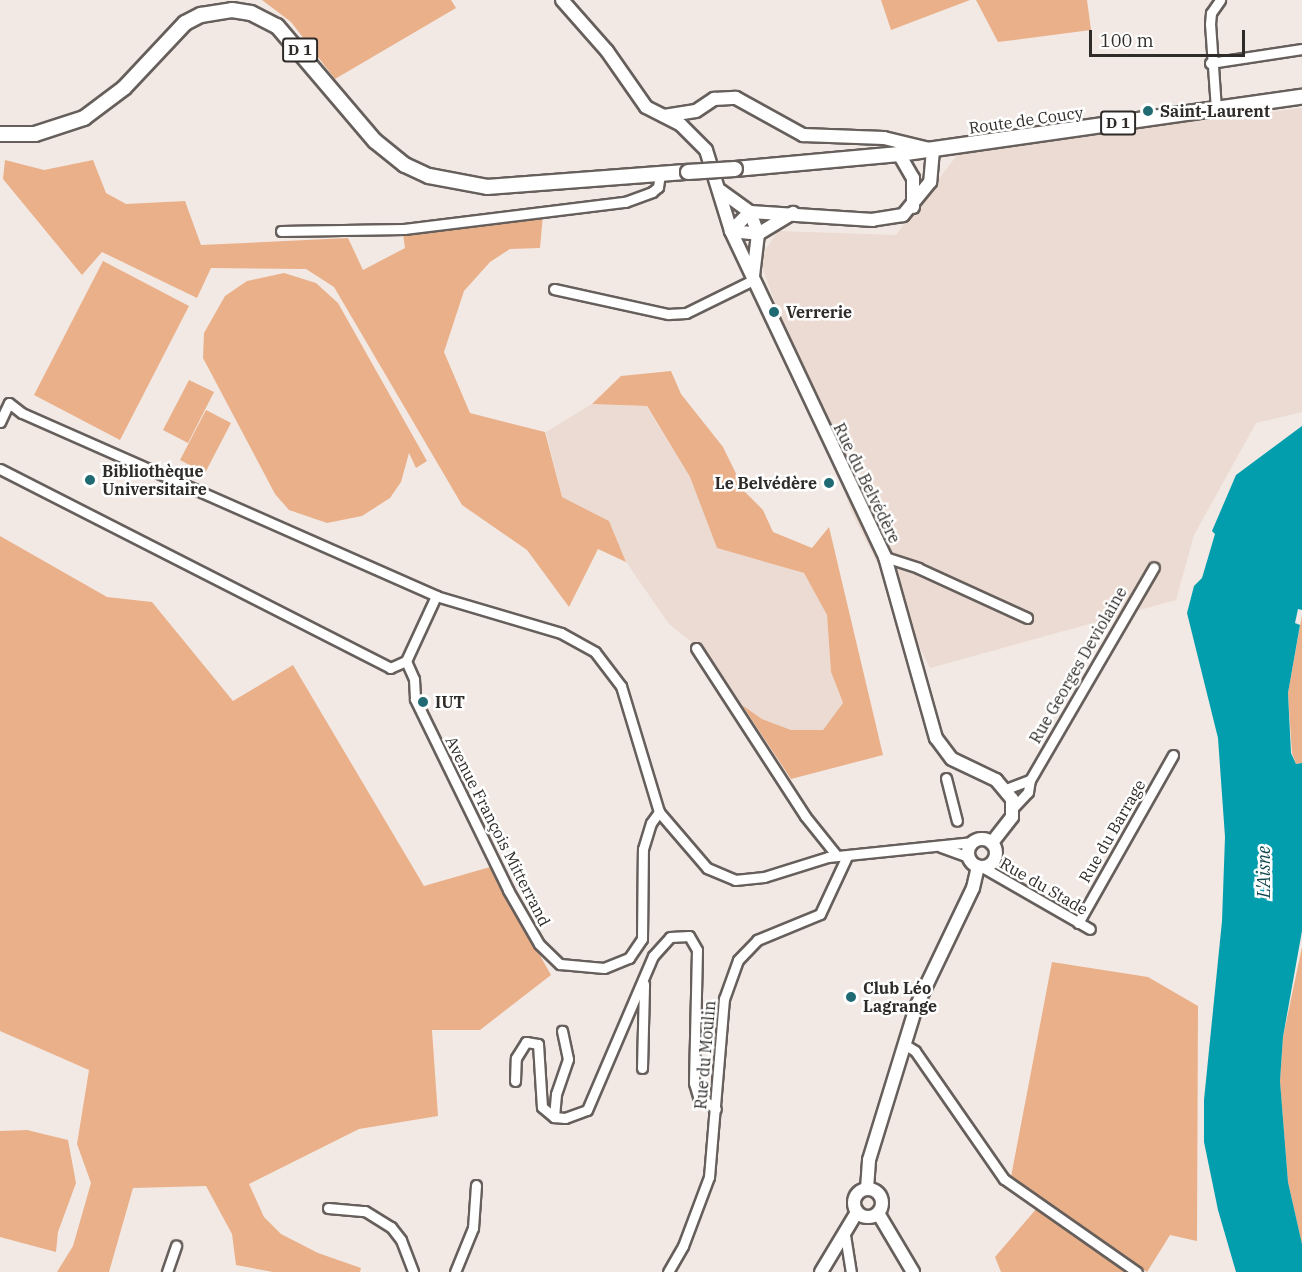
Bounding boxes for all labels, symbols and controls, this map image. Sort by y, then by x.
scale bar [1092,18,1248,56]
text: 100 m [1100,29,1154,52]
road number: D 1 [282,38,318,62]
place label: Saint-Laurent [1160,101,1270,121]
street label: Route de Coucy [968,102,1084,138]
marker: Saint-Laurent [1141,104,1155,118]
road number: D 1 [1100,111,1136,135]
place label: Verrerie [786,302,852,322]
marker: Verrerie [767,305,781,319]
street label: Rue du Belvédère [830,420,904,546]
place label: Bibliothèque Universitaire [102,461,207,499]
marker: Bibliothèque Universitaire [83,473,97,487]
place label: Le Belvédère [715,473,817,493]
marker: Le Belvédère [822,476,836,490]
street label: Rue Georges Deviolaine [1025,583,1131,747]
place label: IUT [435,692,465,712]
marker: IUT [416,695,430,709]
street label: Avenue François Mitterrand [442,733,554,929]
street label: Rue du Barrage [1075,776,1149,886]
water label: L'Aisne [1253,846,1275,898]
street label: Rue du Stade [997,853,1091,919]
place label: Club Léo Lagrange [863,978,937,1016]
marker: Club Léo Lagrange [844,990,858,1004]
street label: Rue du Moulin [691,1000,719,1110]

